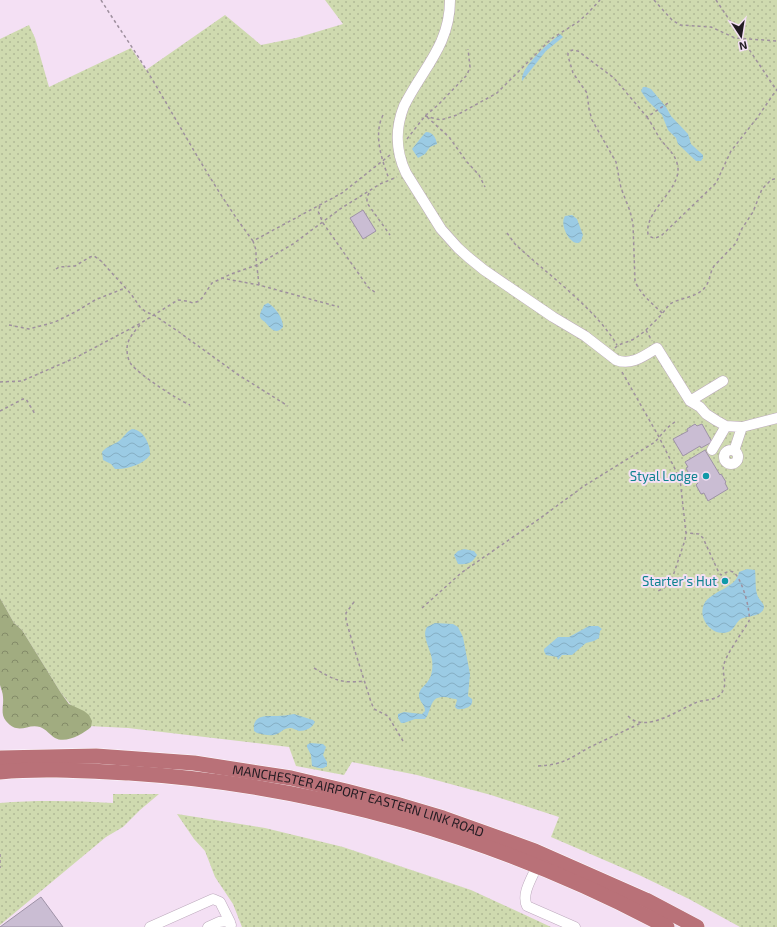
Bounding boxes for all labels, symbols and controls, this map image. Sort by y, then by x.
north arrow [721,16,761,56]
text: N [738,39,748,53]
place label: Styal Lodge [630,468,698,484]
marker: Styal Lodge [701,471,711,481]
place label: Starter's Hut [642,573,717,589]
marker: Starter's Hut [720,576,730,586]
street label: MANCHESTER AIRPORT EASTERN LINK ROAD [231,761,486,840]

